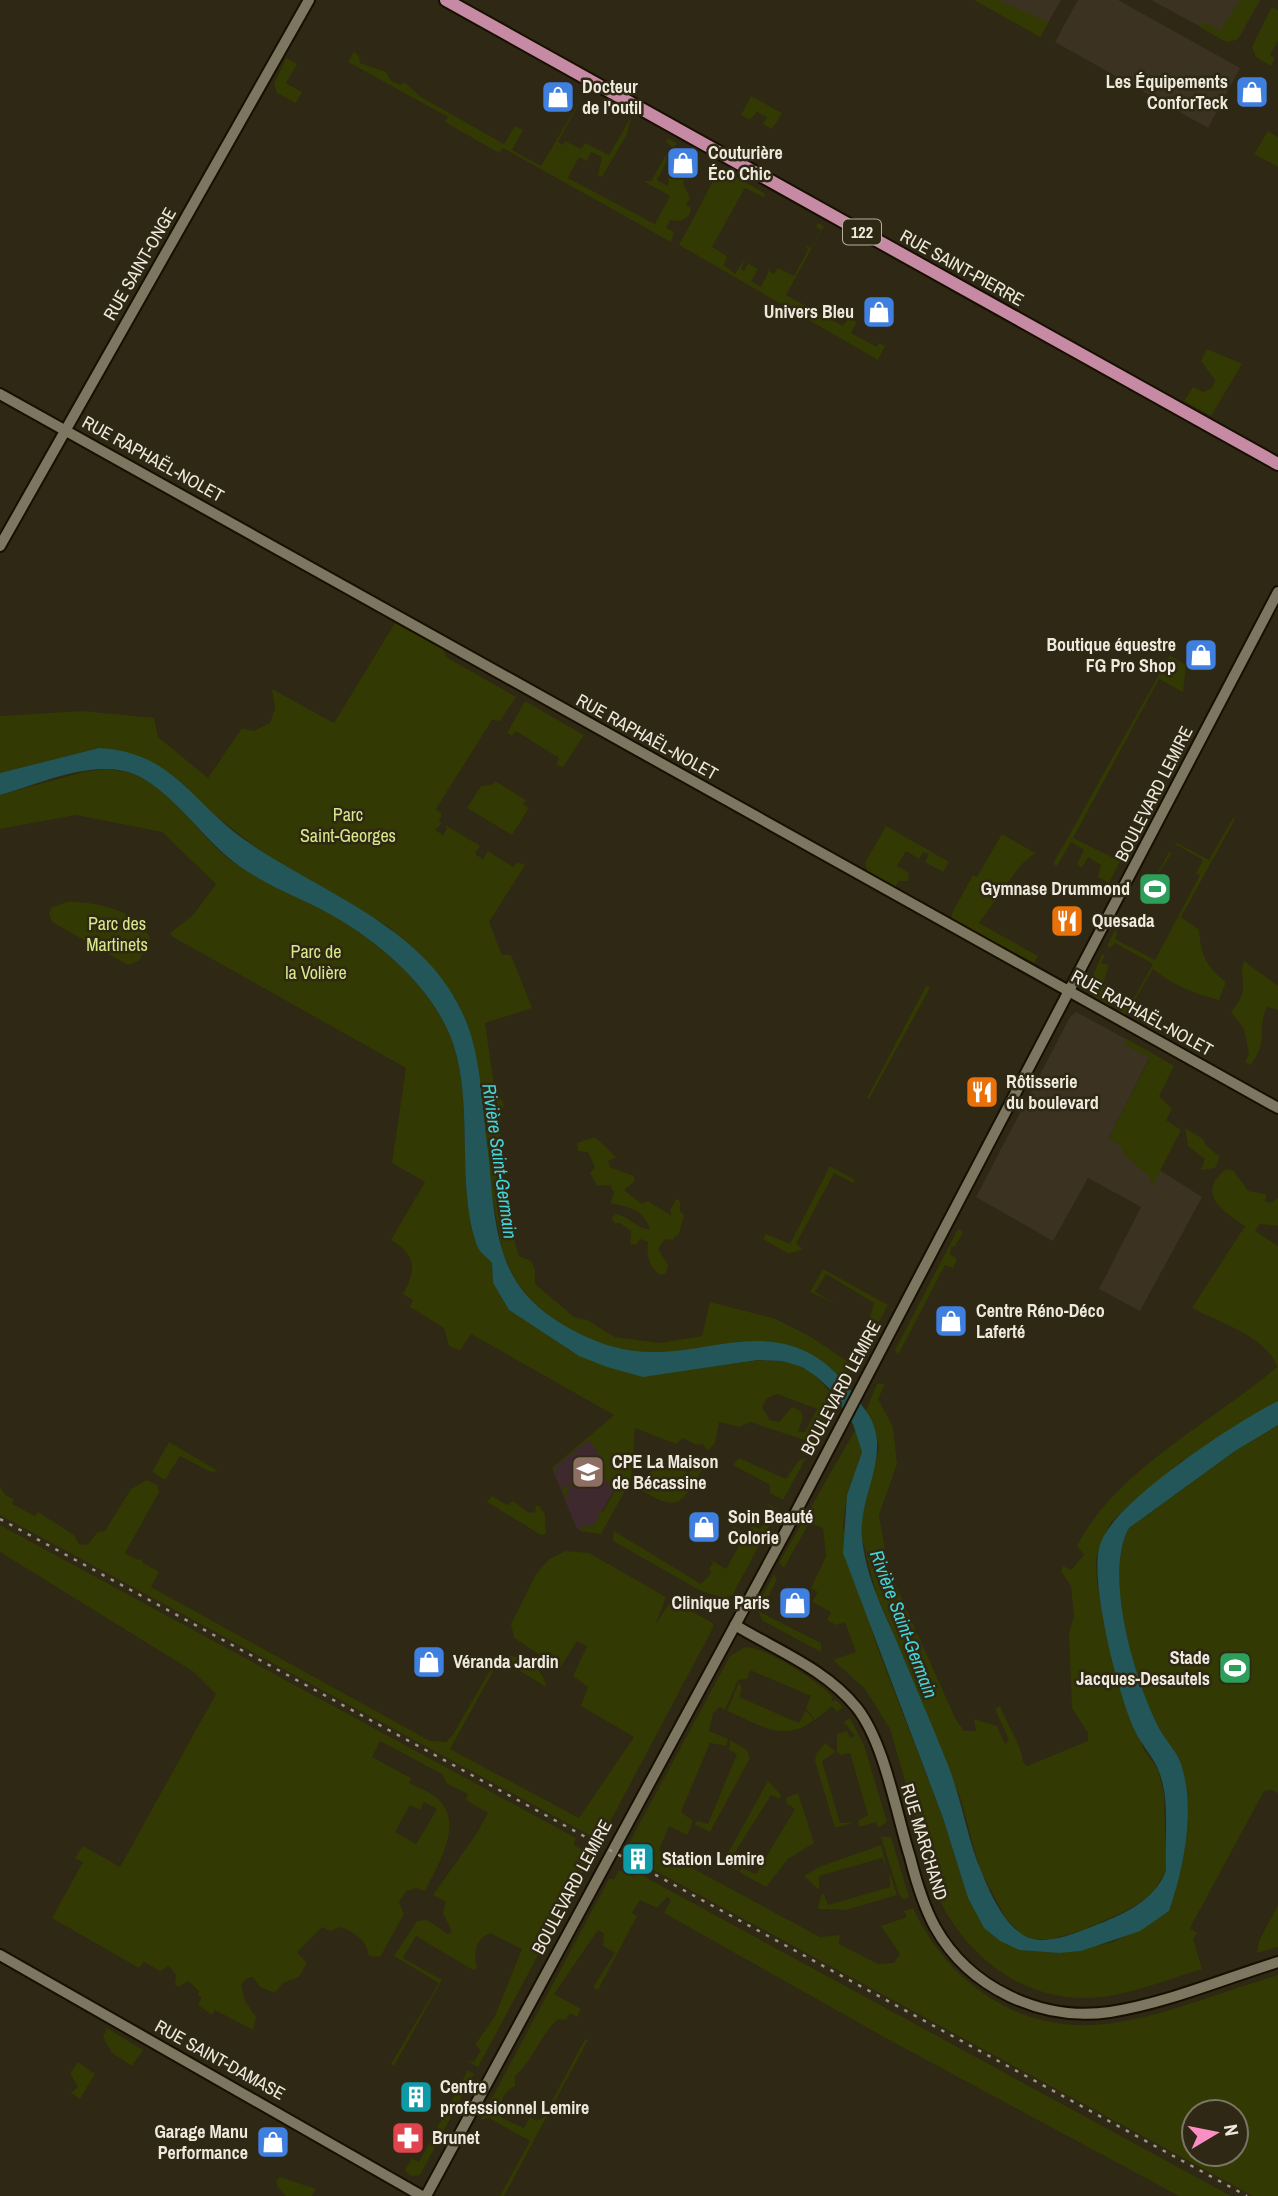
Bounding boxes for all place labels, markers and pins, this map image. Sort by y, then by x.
place label: Les Équipements ConforTeck [1106,69,1229,115]
shop icon: Les Équipements ConforTeck [1233,73,1271,111]
place label: Docteur de l'outil [582,74,642,120]
shop icon: Docteur de l'outil [539,78,577,116]
place label: Couturière Éco Chic [708,140,783,186]
shop icon: Couturière Éco Chic [664,144,702,182]
shop icon: Univers Bleu [860,293,898,331]
place label: Univers Bleu [764,299,854,324]
place label: Boutique équestre FG Pro Shop [1046,632,1176,678]
shop icon: Boutique équestre FG Pro Shop [1182,636,1220,674]
sports icon: Gymnase Drummond [1136,870,1174,908]
place label: Gymnase Drummond [981,876,1130,901]
restaurant icon: Quesada [1048,902,1086,940]
place label: Quesada [1092,908,1155,933]
place label: Rôtisserie du boulevard [1006,1069,1099,1115]
restaurant icon: Rôtisserie du boulevard [963,1073,1001,1111]
place label: Centre Réno-Déco Laferté [976,1298,1105,1344]
shop icon: Centre Réno-Déco Laferté [932,1302,970,1340]
place label: CPE La Maison de Bécassine [612,1449,719,1495]
school or university icon: CPE La Maison de Bécassine [569,1453,607,1491]
place label: Soin Beauté Colorie [728,1504,813,1550]
shop icon: Soin Beauté Colorie [685,1508,723,1546]
shop icon: Clinique Paris [776,1584,814,1622]
place label: Clinique Paris [672,1590,770,1615]
shop icon: Véranda Jardin [410,1643,448,1681]
place label: Stade Jacques-Desautels [1076,1645,1210,1691]
place label: Véranda Jardin [453,1649,559,1674]
sports icon: Stade Jacques-Desautels [1216,1649,1254,1687]
building icon: Station Lemire [619,1840,657,1878]
place label: Station Lemire [662,1846,765,1871]
place label: Centre professionnel Lemire [440,2074,589,2120]
building icon: Centre professionnel Lemire [397,2078,435,2116]
place label: Garage Manu Performance [154,2119,248,2165]
pharmacy icon: Brunet [389,2119,427,2157]
shop icon: Garage Manu Performance [254,2123,292,2161]
place label: Brunet [432,2125,480,2150]

